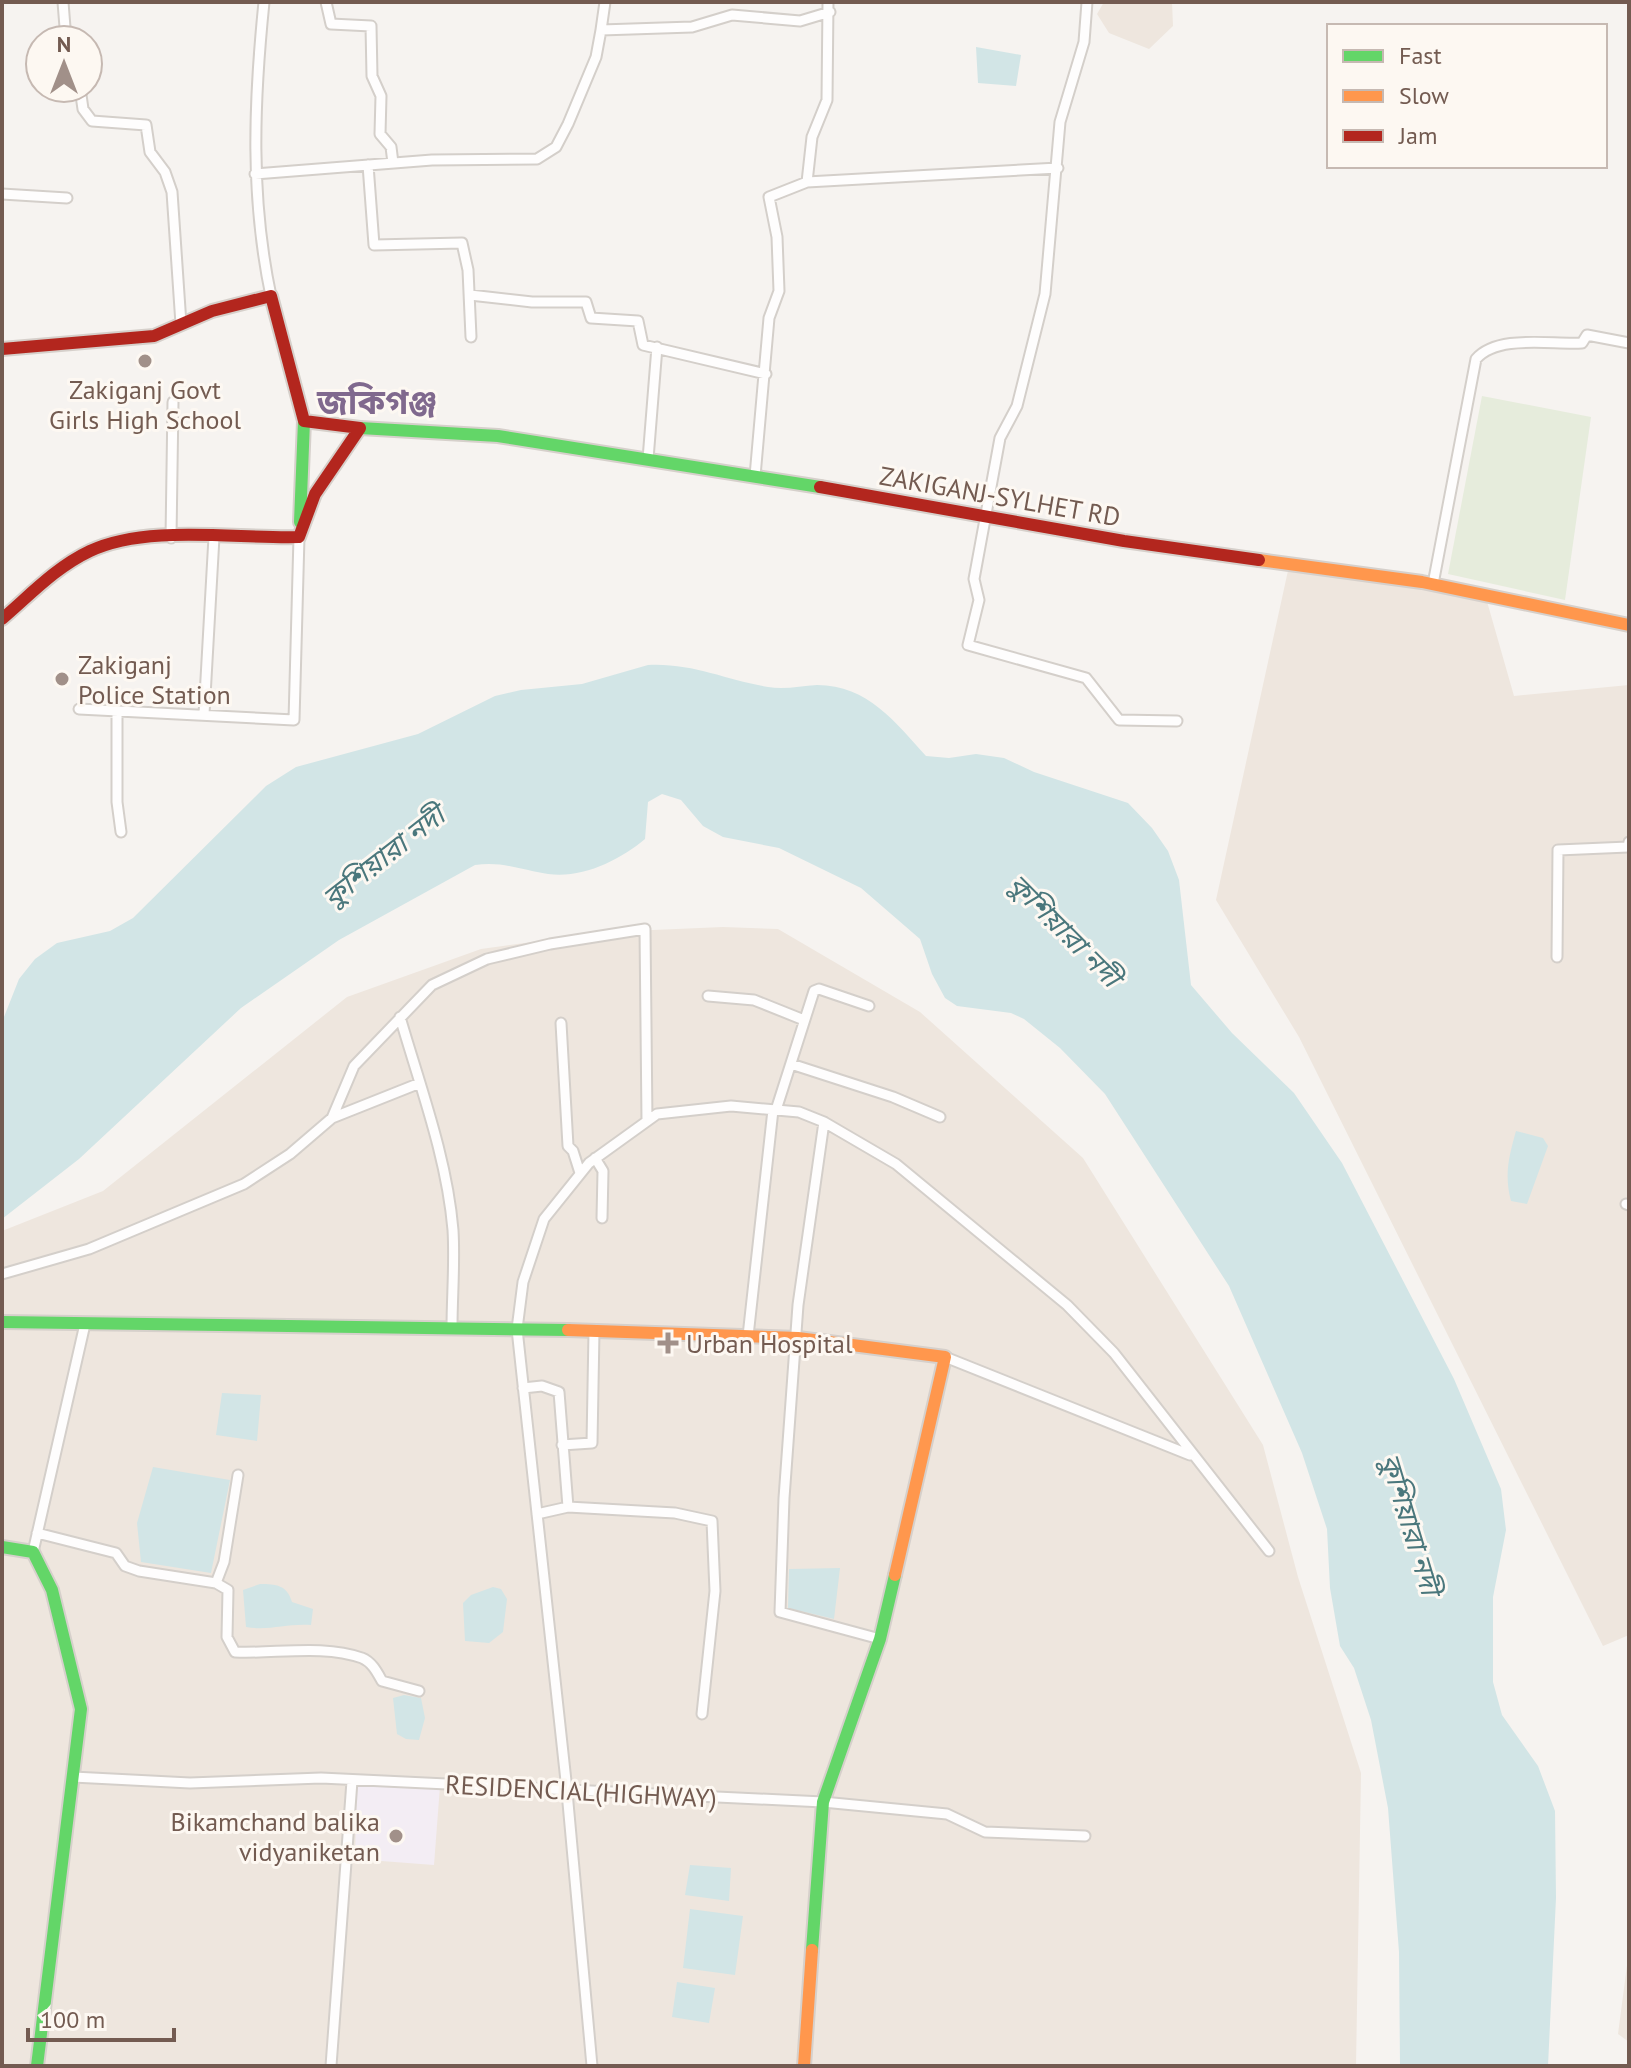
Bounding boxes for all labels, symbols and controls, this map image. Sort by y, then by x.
north arrow [24,24,104,104]
legend [1327,24,1607,168]
text: N [57,30,71,58]
text: Fast [1399,40,1442,71]
text: Slow [1399,80,1449,111]
text: Jam [1398,120,1437,151]
marker: Zakiganj Govt Girls High School [136,352,154,370]
place label: Zakiganj Govt Girls High School [49,373,241,436]
district label: জকিগঞ্জ [316,379,437,423]
street label: ZAKIGANJ-SYLHET RD [877,459,1123,533]
place label: Zakiganj Police Station [78,648,231,711]
marker: Zakiganj Police Station [53,670,71,688]
water label: কুশিয়ারা নদী [314,793,456,915]
water label: কুশিয়ারা নদী [1000,865,1133,998]
place label: Urban Hospital [686,1327,853,1360]
marker: Urban Hospital [657,1332,679,1354]
water label: কুশিয়ারা নদী [1372,1449,1452,1604]
street label: RESIDENCIAL(HIGHWAY) [444,1767,718,1815]
place label: Bikamchand balika vidyaniketan [171,1805,380,1868]
marker: Bikamchand balika vidyaniketan [387,1827,405,1845]
scale bar [28,1992,174,2042]
text: 100 m [40,2004,105,2035]

